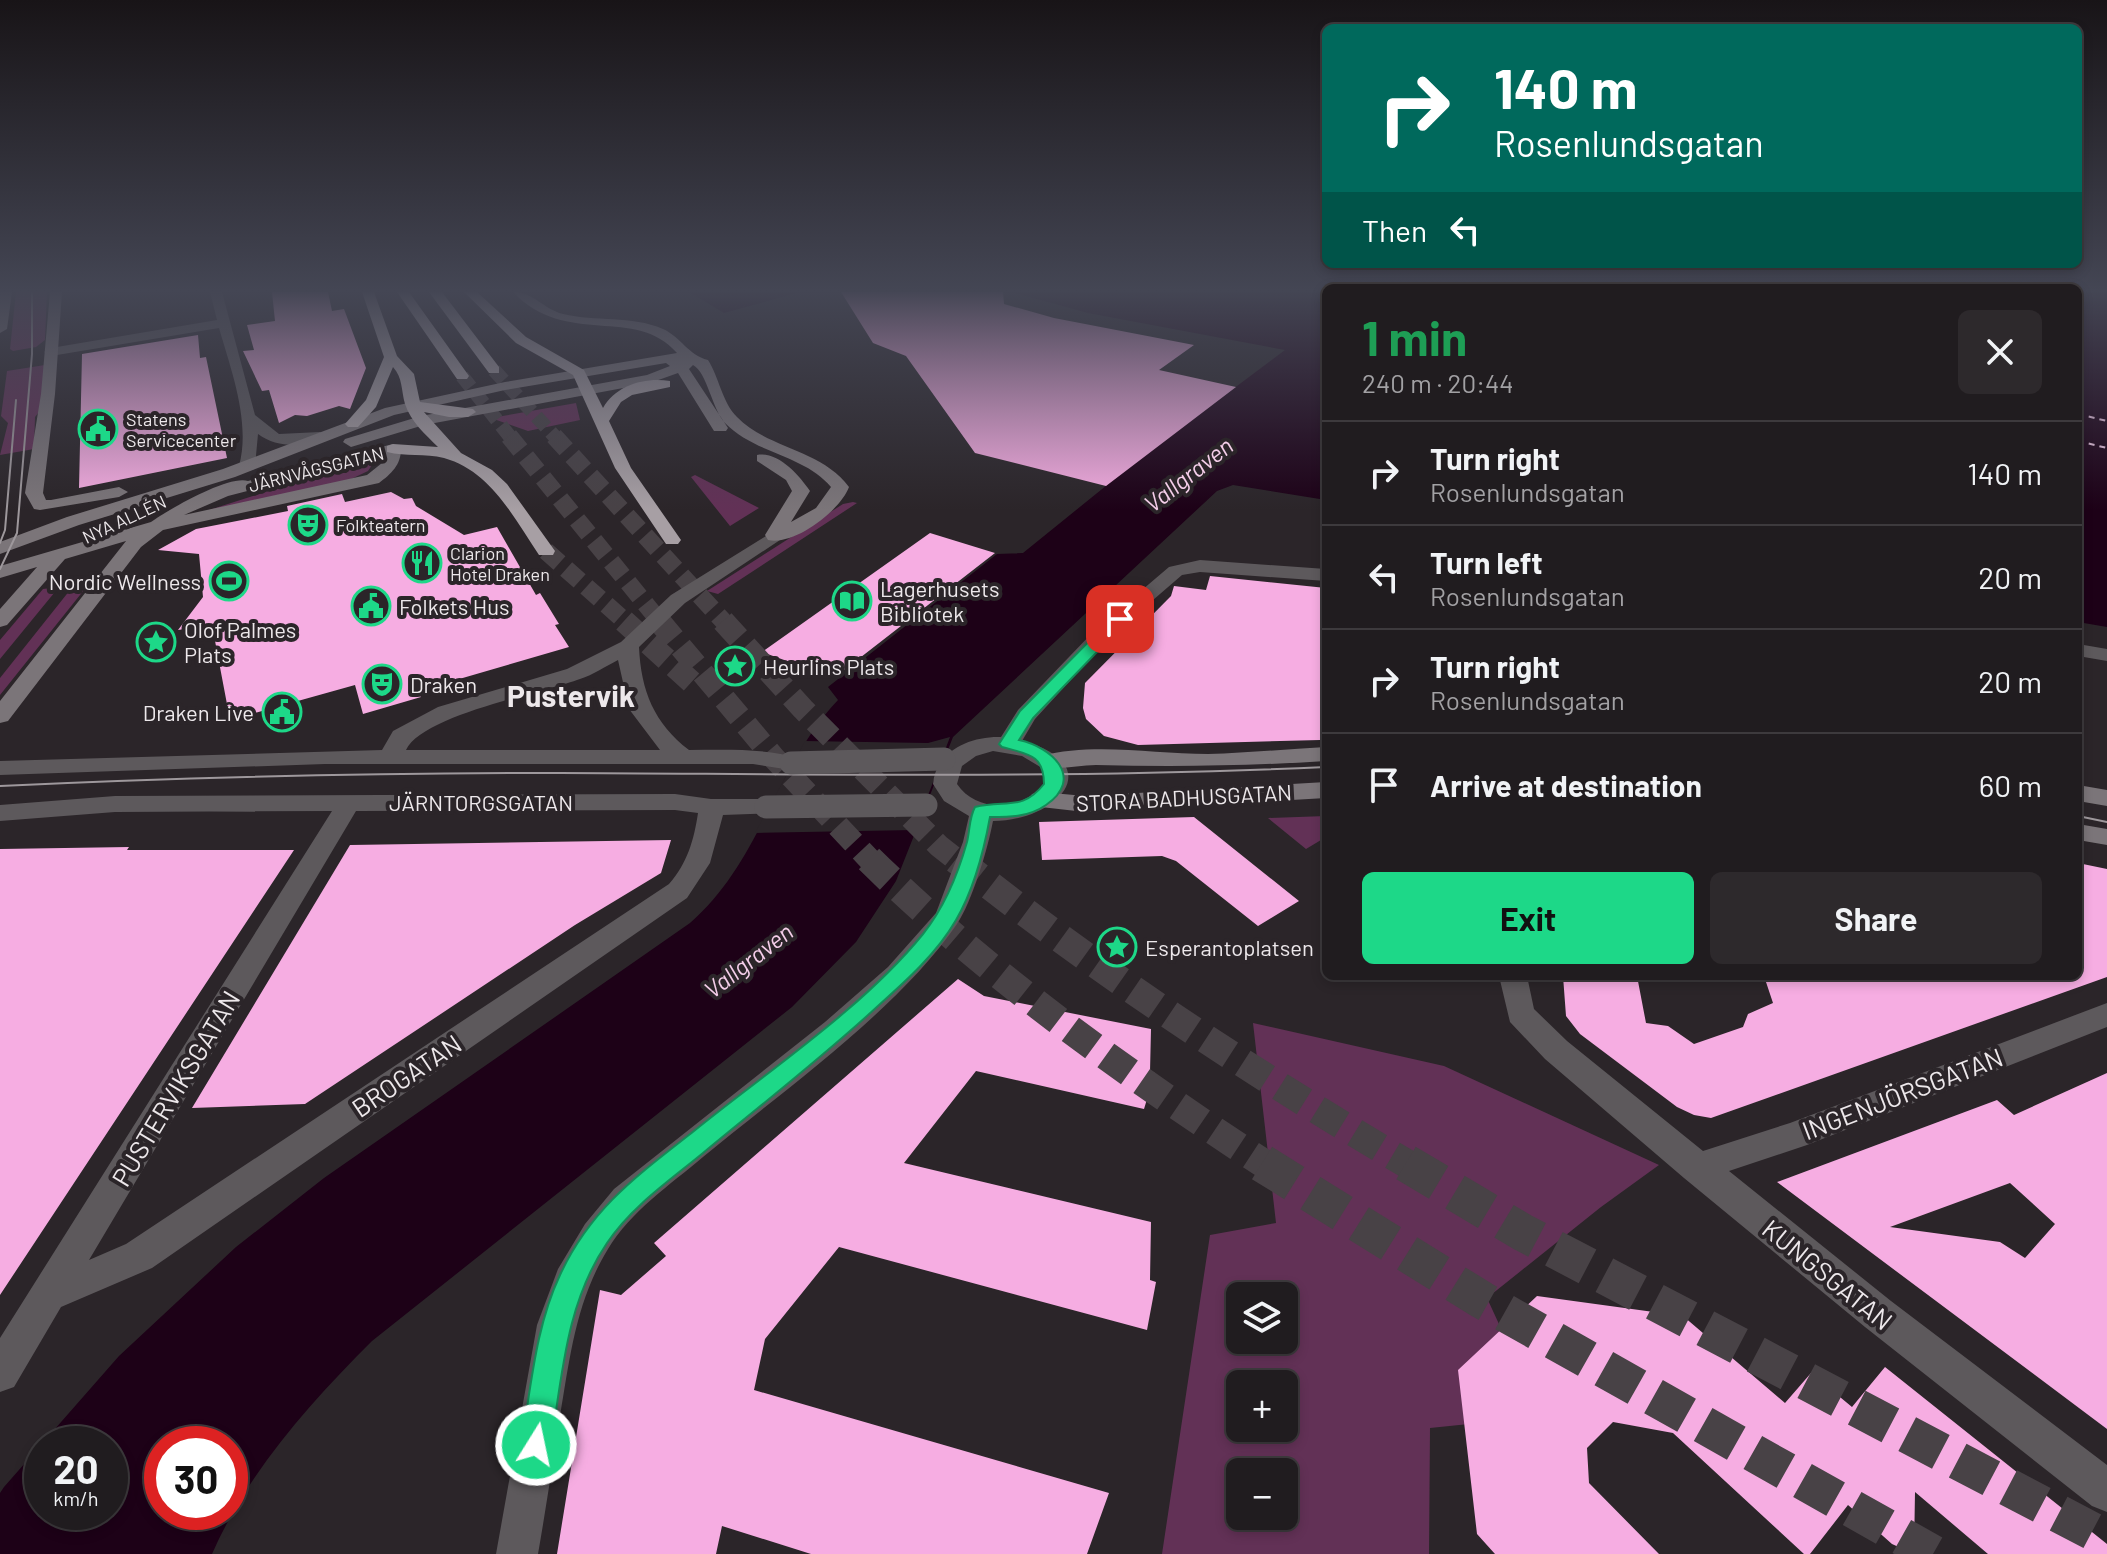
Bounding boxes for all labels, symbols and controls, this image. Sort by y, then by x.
text: 140 m [1494,53,1638,120]
icon: right [1362,56,1466,160]
text: Rosenlundsgatan [1494,121,1764,164]
icon: left [1443,208,1487,252]
text: Then [1362,212,1427,248]
text: 1 min [1362,308,1467,366]
button: close [1958,310,2042,394]
text: 240 m · 20:44 [1362,367,1514,398]
public building icon: Statens Servicecenter [77,408,119,450]
place label: Statens Servicecenter [126,408,237,451]
water label: Vallgraven [1138,430,1238,518]
text: Turn right [1430,440,1560,476]
street label: JÄRNVÅGSGATAN [246,442,386,496]
icon: right [1362,451,1406,495]
text: 140 m [1967,455,2042,491]
text: Rosenlundsgatan [1430,476,1625,507]
street label: NYA ALLÉN [79,490,169,548]
theatre icon: Folkteatern [287,504,329,546]
place label: Folkteatern [336,514,426,536]
restaurant icon: Clarion Hotel Draken [401,542,443,584]
place label: Clarion Hotel Draken [450,542,550,585]
text: Turn left [1430,544,1543,580]
icon: left [1362,555,1406,599]
text: 20 m [1978,559,2042,595]
sports icon: Nordic Wellness [208,560,250,602]
place label: Nordic Wellness [49,568,201,594]
place label: Lagerhusets Bibliotek [880,575,1000,626]
library icon: Lagerhusets Bibliotek [831,580,873,622]
text: Rosenlundsgatan [1430,580,1625,611]
public building icon: Folkets Hus [350,585,392,627]
pin [1086,585,1154,653]
place label: Folkets Hus [399,593,510,619]
icon: arrive [1098,597,1142,641]
place label: Olof Palmes Plats [184,616,296,667]
place icon: Olof Palmes Plats [135,621,177,663]
place icon: Heurlins Plats [714,645,756,687]
text: Turn right [1430,648,1560,684]
place label: Heurlins Plats [763,653,894,679]
icon: right [1362,659,1406,703]
theatre icon: Draken [361,663,403,705]
text: 20 m [1978,663,2042,699]
place label: Draken [410,671,477,697]
district label: Pustervik [507,677,635,713]
text: Rosenlundsgatan [1430,684,1625,715]
public building icon: Draken Live [261,691,303,733]
place label: Draken Live [143,699,254,725]
icon: arrive [1362,763,1406,807]
text: Arrive at destination [1430,767,1702,803]
text: 60 m [1979,767,2042,803]
street label: STORA BADHUSGATAN [1075,778,1293,816]
street label: JÄRNTORGSGATAN [389,789,573,815]
button: Exit [1362,872,1694,964]
button: Share [1710,872,2042,964]
water label: Vallgraven [698,916,798,1004]
place icon: Esperantoplatsen [1096,926,1138,968]
place label: Esperantoplatsen [1145,934,1314,960]
street label: PUSTERVIKSGATAN [104,985,246,1191]
street label: BROGATAN [345,1027,467,1123]
street label: INGENJÖRSGATAN [1797,1041,2007,1145]
street label: KUNGSGATAN [1757,1212,1899,1336]
map controls [1226,1282,1298,1530]
button: layers [1226,1282,1298,1354]
button: + [1226,1370,1298,1442]
position arrow [494,1403,578,1487]
speed limit sign: 30 [144,1426,248,1530]
text: 20 [53,1444,99,1492]
button: − [1226,1458,1298,1530]
text: km/h [53,1486,99,1510]

